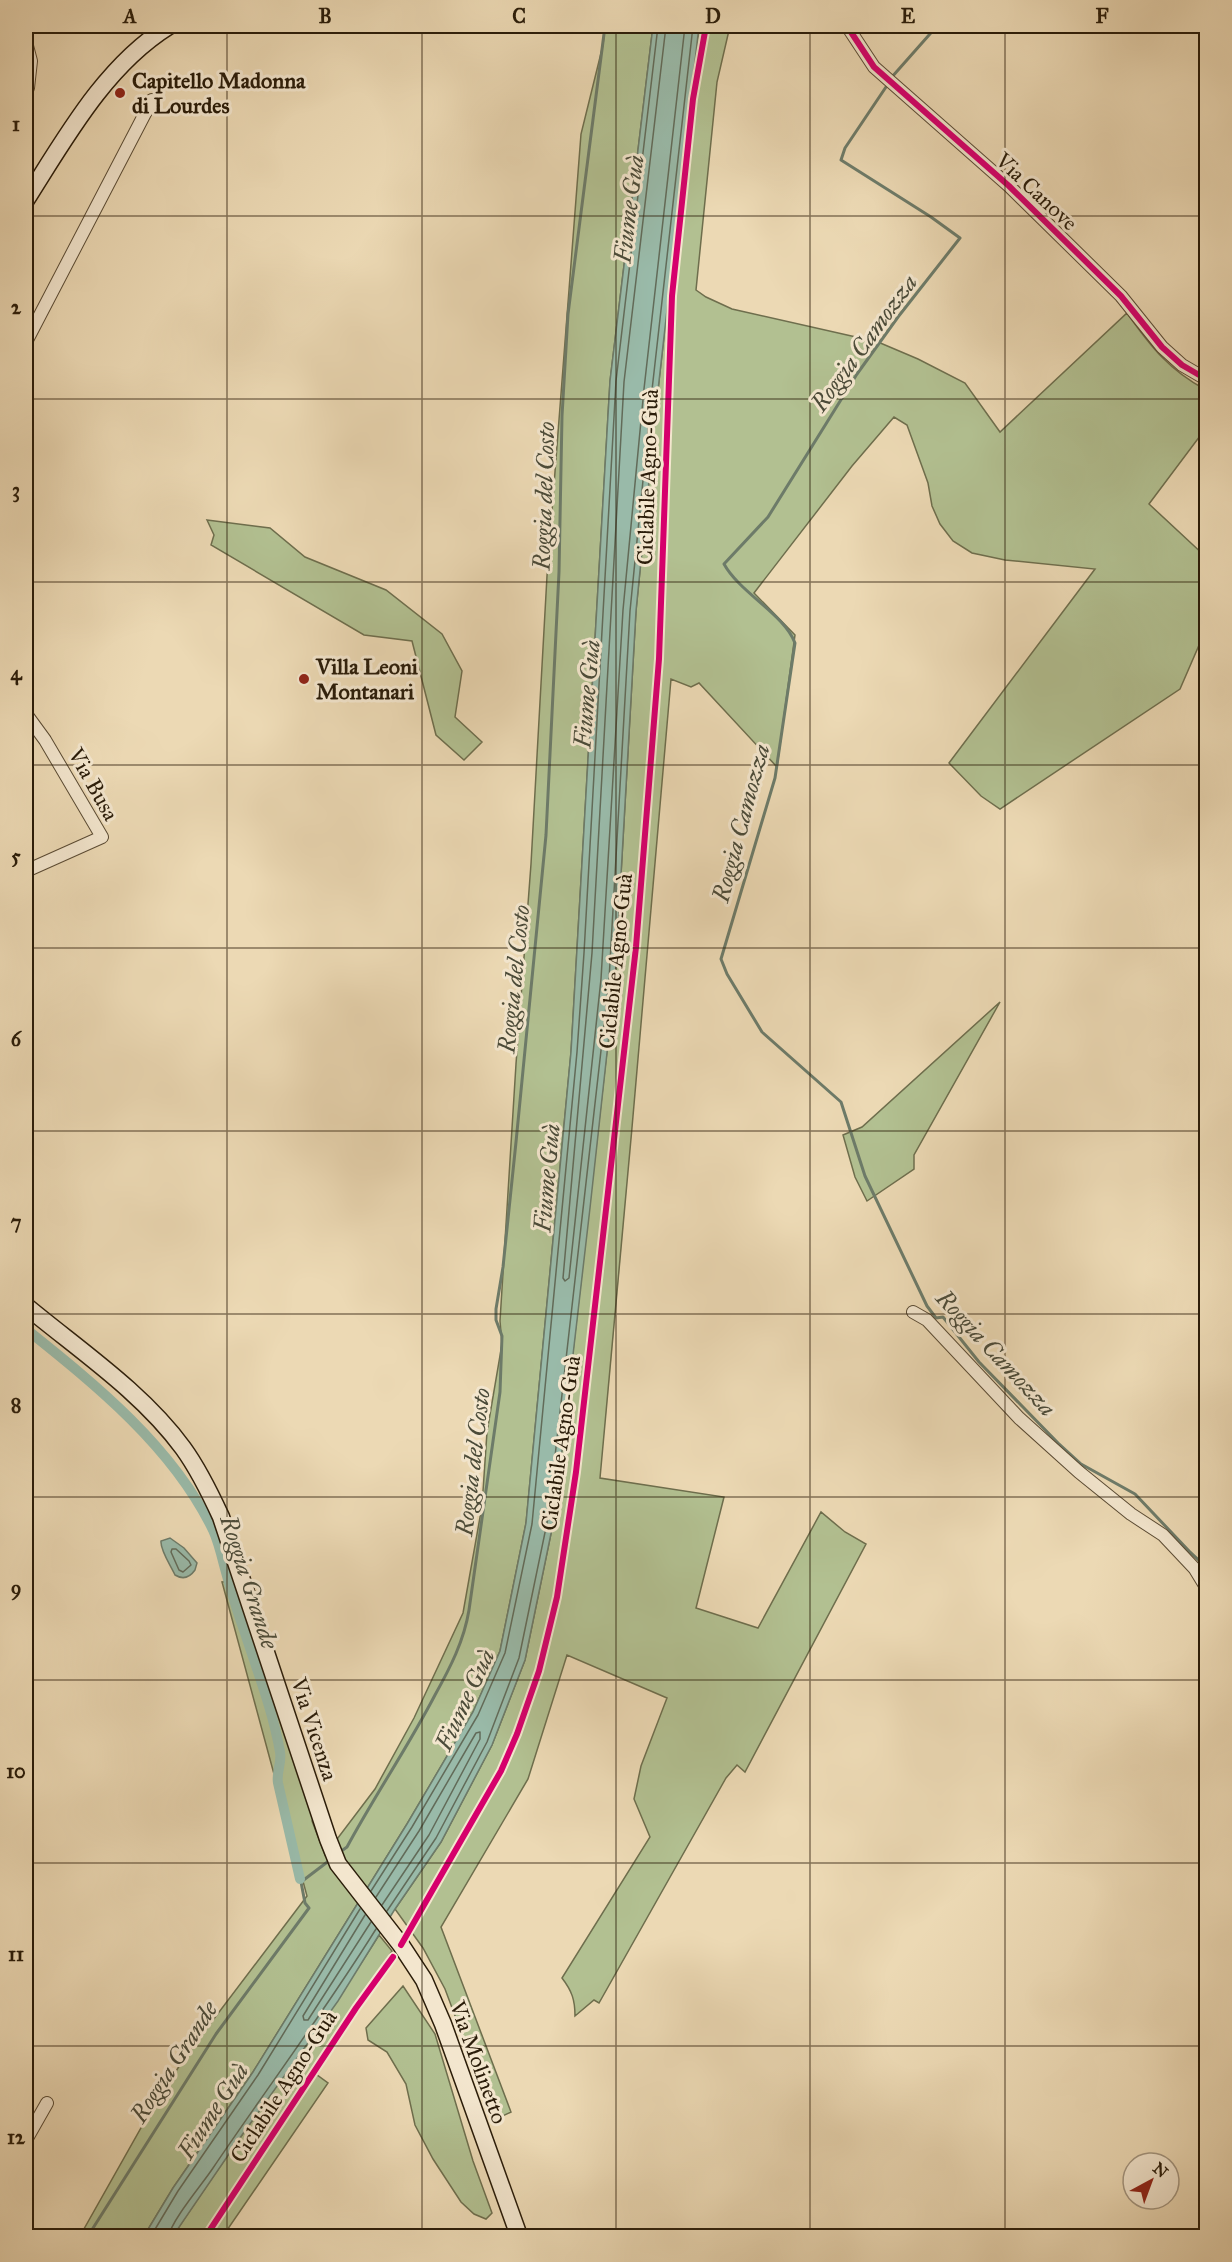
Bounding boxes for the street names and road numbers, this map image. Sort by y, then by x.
street label: Via Canove [989,146,1083,236]
street label: Ciclabile Agno-Guà [631,388,664,566]
street label: Via Busa [62,742,125,826]
street label: Ciclabile Agno-Guà [593,871,638,1050]
street label: Ciclabile Agno-Guà [535,1353,586,1532]
street label: Via Vicenza [285,1673,344,1785]
street label: Via Molinetto [443,1996,513,2127]
street label: Ciclabile Agno-Guà [224,2004,343,2168]

